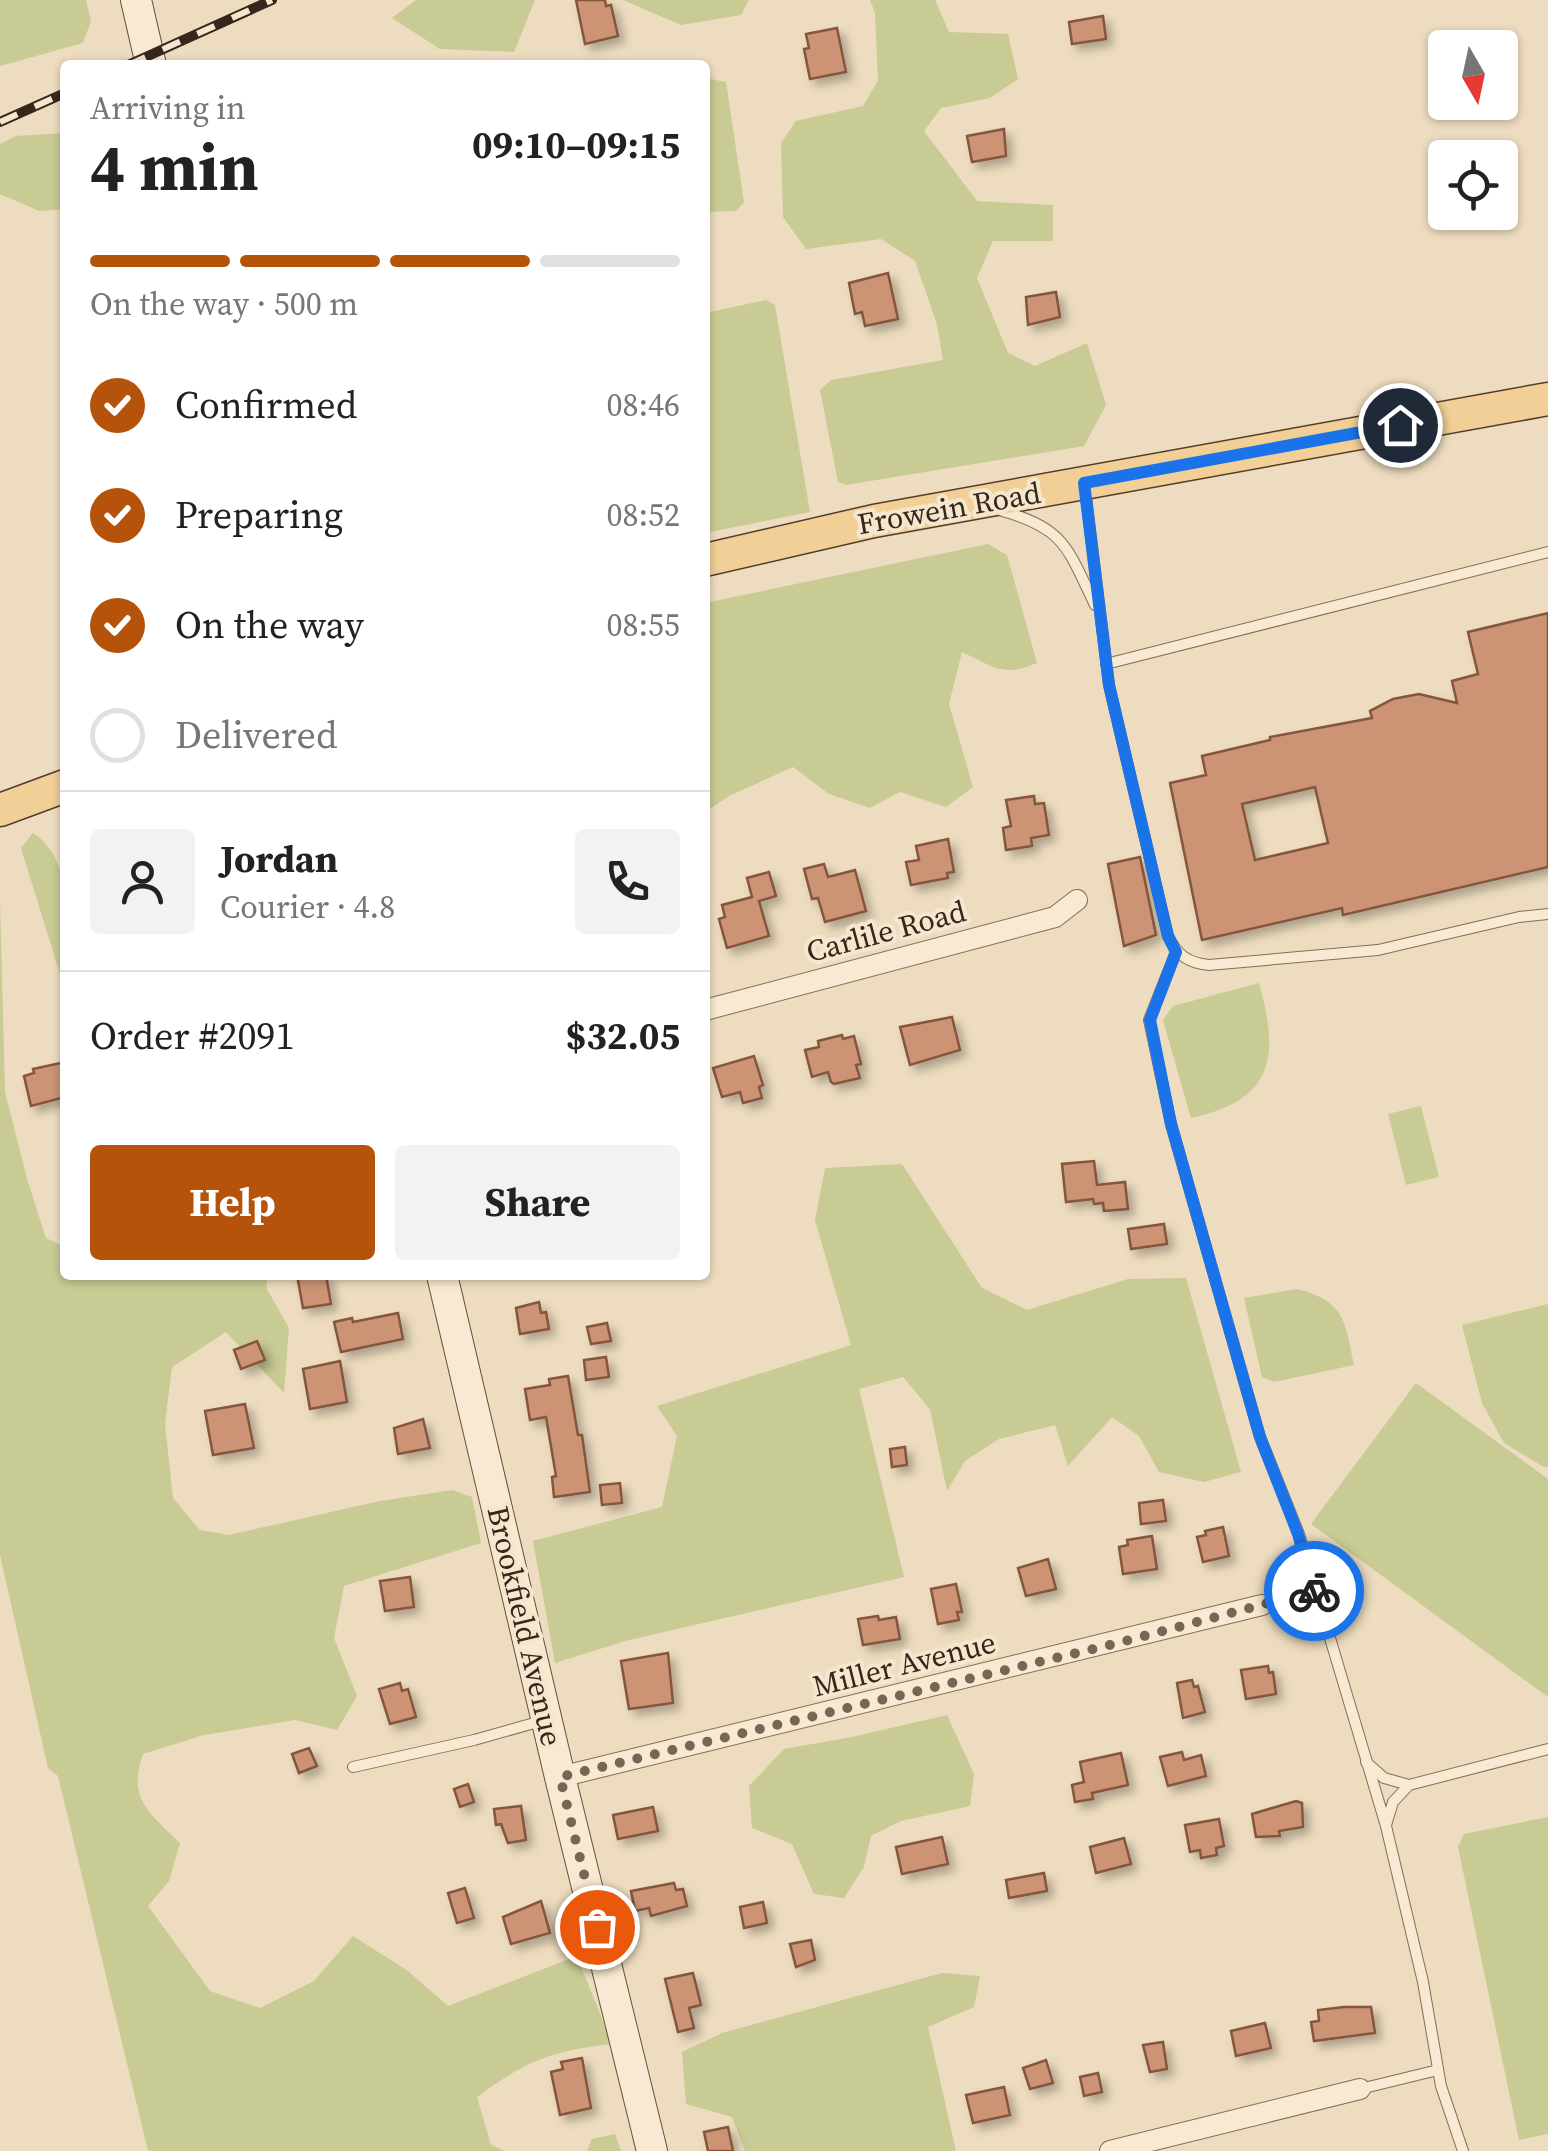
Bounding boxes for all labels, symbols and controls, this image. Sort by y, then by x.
north arrow [1428,30,1518,120]
map controls [1428,30,1518,230]
text: Arriving in [90,86,245,130]
text: 09:10–09:15 [472,119,680,171]
text: 4 min [90,123,259,212]
button: locate [1428,140,1518,230]
text: On the way · 500 m [90,282,358,326]
icon: check [90,378,145,433]
text: Confirmed [175,379,357,431]
text: 08:46 [606,383,680,427]
pin [1358,383,1443,468]
icon: home [1373,398,1428,453]
street label: Frowein Road [854,472,1044,544]
icon: check [90,488,145,543]
text: Preparing [175,489,343,541]
text: 08:52 [606,493,680,537]
icon: check [90,598,145,653]
text: On the way [175,599,364,651]
text: 08:55 [606,603,680,647]
text: Delivered [175,709,338,761]
button: person [90,829,195,934]
button: phone [575,829,680,934]
text: Jordan [220,833,338,885]
text: Courier · 4.8 [220,885,395,929]
street label: Carlile Road [802,890,970,972]
text: Order #2091 [90,1010,294,1062]
text: $32.05 [566,1010,680,1062]
button: Help [90,1145,375,1260]
button: Share [395,1145,680,1260]
street label: Brookfield Avenue [477,1502,573,1750]
courier [1264,1541,1364,1641]
icon: bike [1287,1564,1342,1619]
street label: Miller Avenue [808,1621,1000,1707]
pin [555,1885,640,1970]
icon: bag [570,1900,625,1955]

